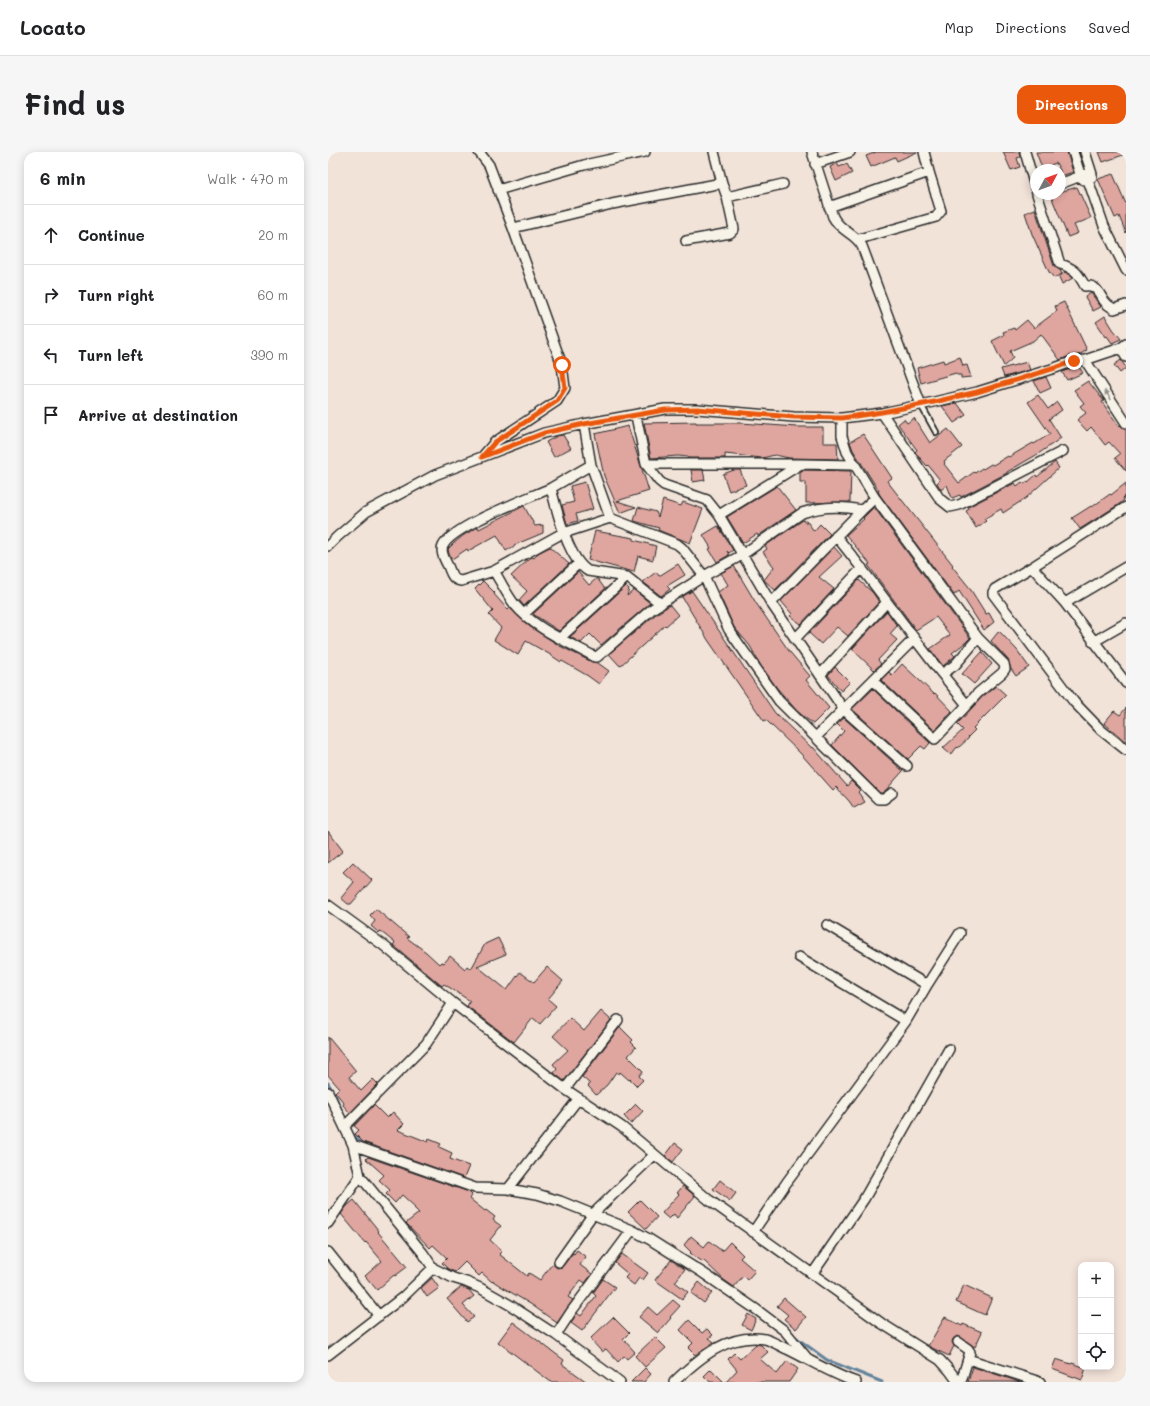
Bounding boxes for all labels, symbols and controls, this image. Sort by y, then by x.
text: Locato [20,15,86,40]
text: Map [945,18,973,37]
text: Directions [995,18,1066,37]
text: Saved [1088,18,1130,37]
button: Directions [1017,85,1126,124]
text: Find us [24,86,125,122]
north arrow [1030,164,1066,200]
text: 6 min [40,167,85,189]
text: Walk · 470 m [207,170,288,187]
icon: ahead [40,224,62,246]
text: Continue [78,225,145,245]
text: 20 m [258,226,288,243]
icon: right [40,284,62,306]
text: Turn right [78,285,155,305]
text: 60 m [258,286,288,303]
icon: left [40,344,62,366]
text: Turn left [78,345,143,365]
text: 390 m [250,346,288,363]
route end [1065,352,1083,370]
route start [553,356,571,374]
one-way arrow [1104,390,1112,401]
icon: arrive [40,404,62,426]
text: Arrive at destination [78,405,238,425]
map controls [1078,1262,1114,1370]
button: + [1078,1262,1114,1298]
button: − [1078,1298,1114,1334]
button: locate [1078,1334,1114,1370]

